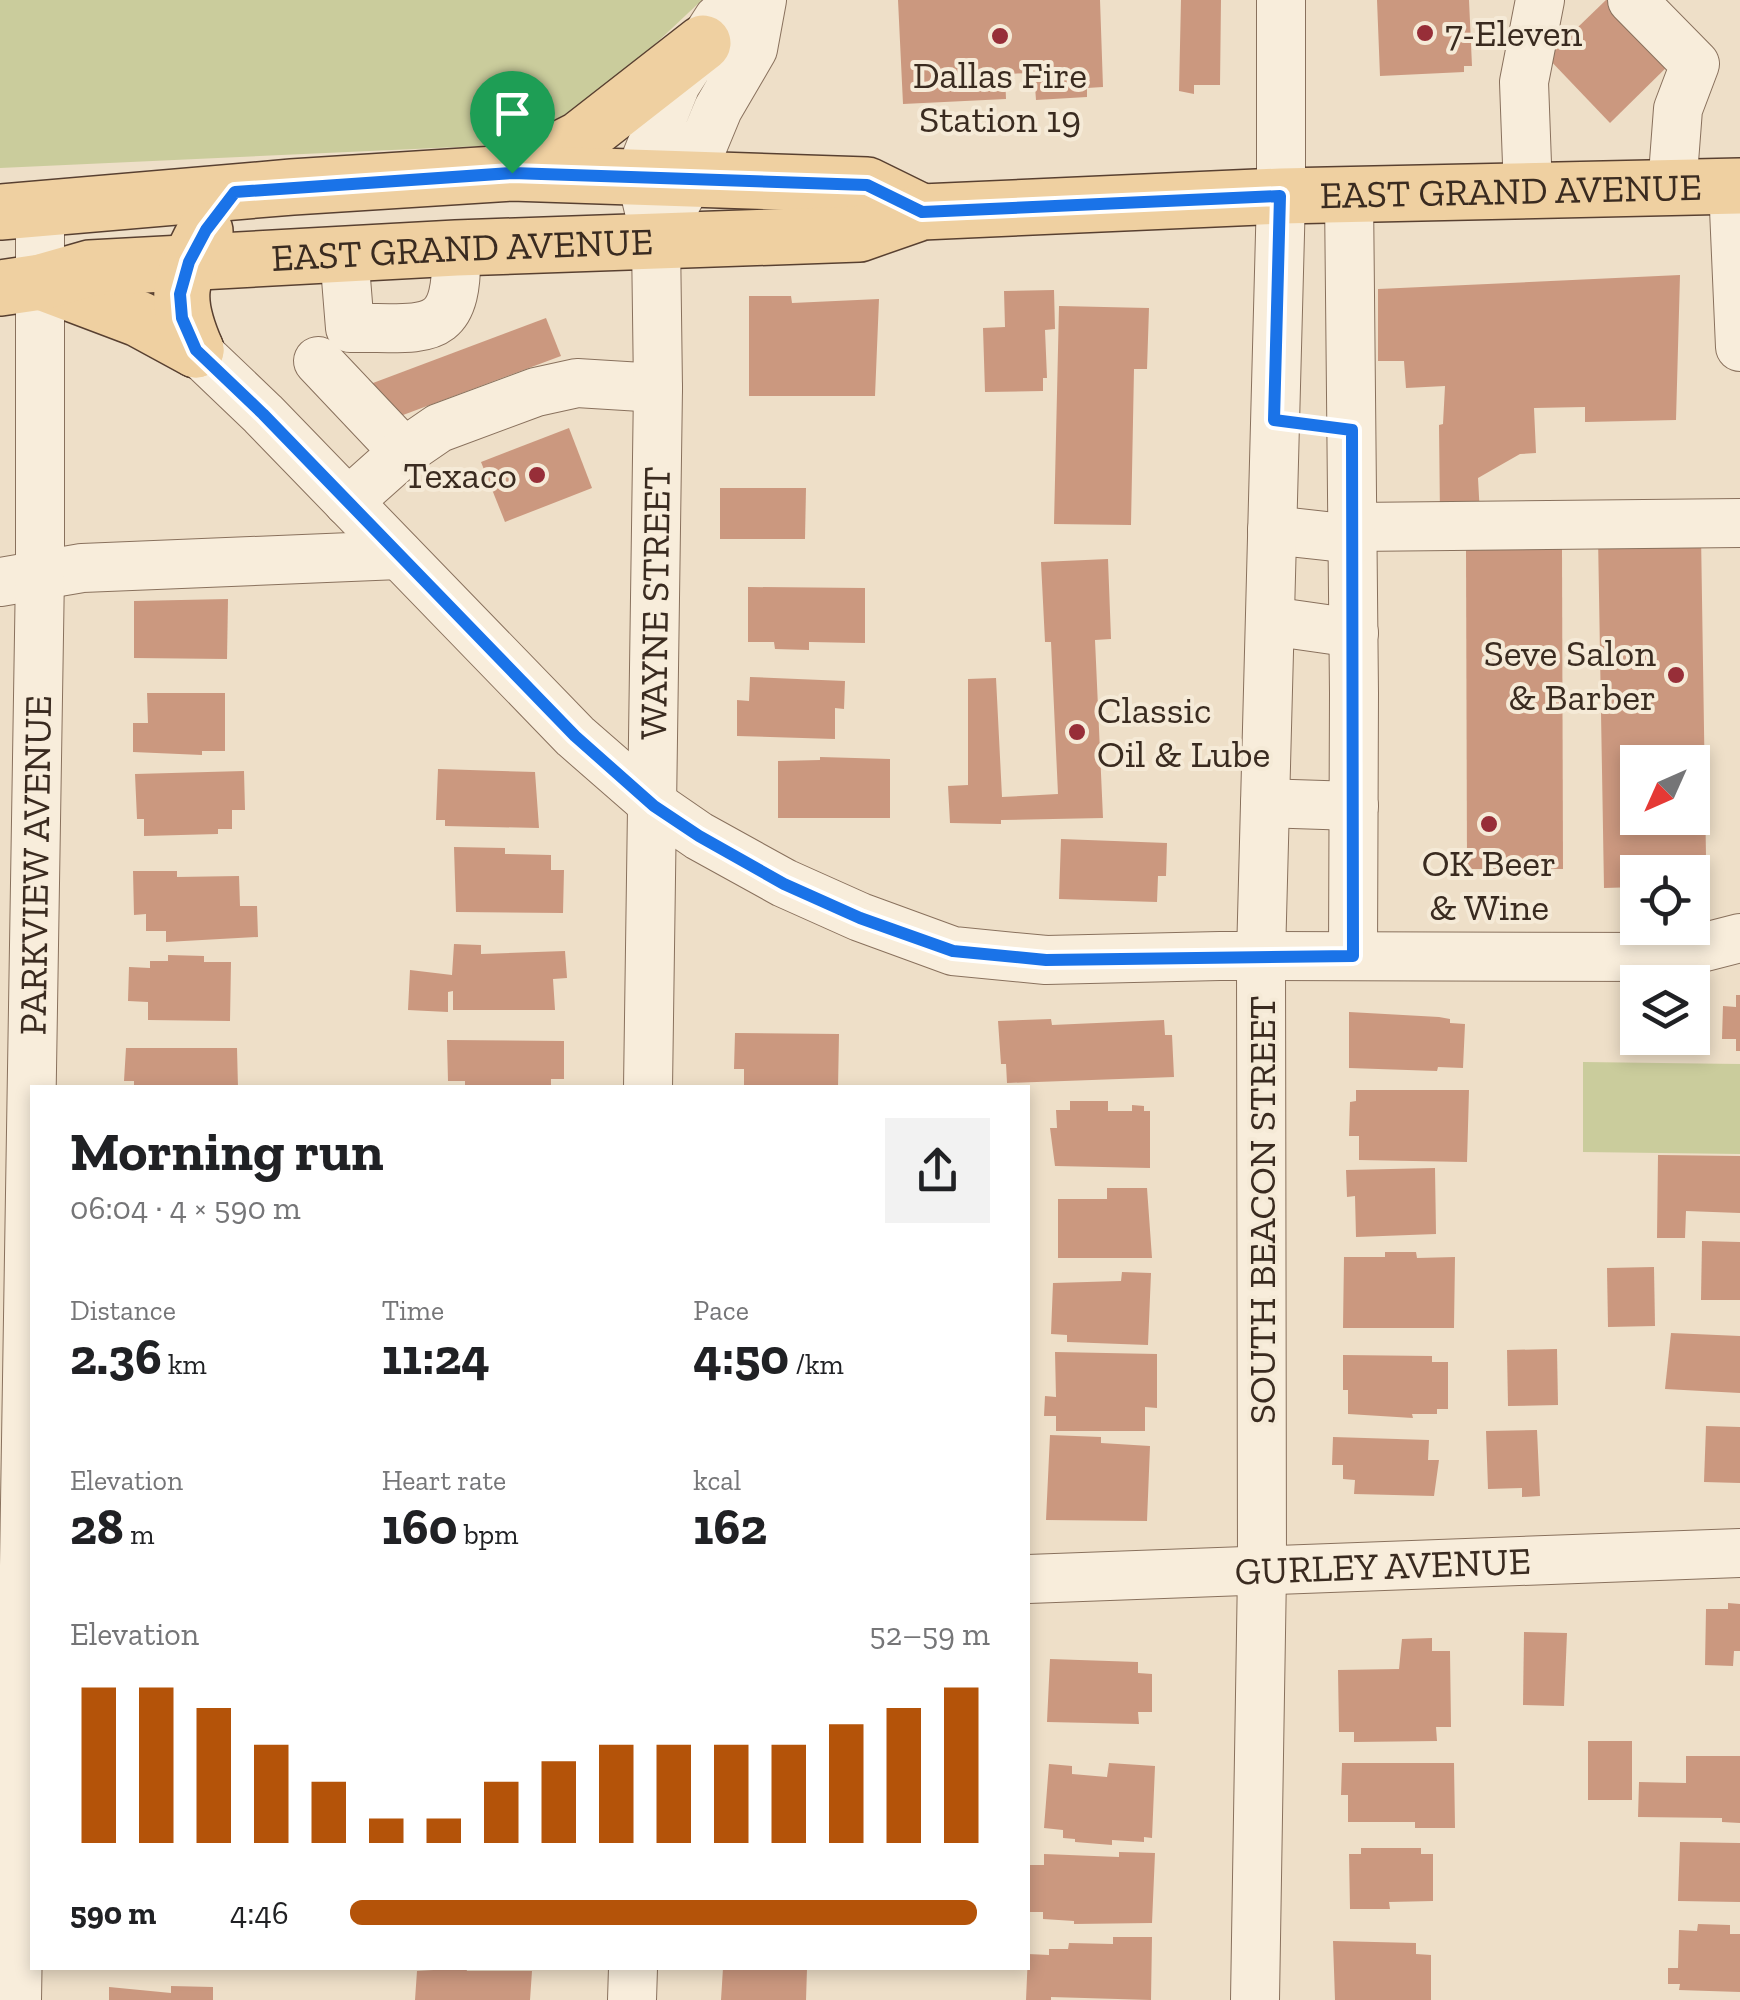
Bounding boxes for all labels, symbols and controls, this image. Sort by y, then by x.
place label: 7-Eleven [1445,10,1583,56]
marker: 7-Eleven [1414,22,1436,44]
marker: Dallas Fire Station 19 [989,25,1011,47]
place label: Dallas Fire Station 19 [913,52,1087,142]
pin [470,71,555,174]
icon: arrive [485,86,540,141]
street label: EAST GRAND AVENUE [1319,164,1702,218]
street label: EAST GRAND AVENUE [270,218,654,281]
place label: Texaco [403,452,517,498]
marker: Texaco [526,464,548,486]
street label: WAYNE STREET [630,466,680,740]
place label: Seve Salon & Barber [1483,630,1656,720]
marker: Seve Salon & Barber [1665,664,1687,686]
place label: Classic Oil & Lube [1097,687,1270,777]
street label: PARKVIEW AVENUE [10,695,61,1036]
marker: Classic Oil & Lube [1066,721,1088,743]
north arrow [1620,745,1710,835]
map controls [1620,745,1710,1055]
marker: OK Beer & Wine [1478,813,1500,835]
place label: OK Beer & Wine [1422,840,1556,930]
button: locate [1620,855,1710,945]
button: layers [1620,965,1710,1055]
street label: SOUTH BEACON STREET [1239,996,1285,1424]
text: Morning run [70,1118,384,1184]
button: share [885,1118,990,1223]
text: 06:04 · 4 × 590 m [70,1189,301,1227]
text: Distance [70,1294,176,1327]
text: Time [382,1294,444,1327]
text: Pace [693,1294,749,1327]
text: 2.36 [70,1327,162,1387]
text: 11:24 [382,1327,490,1387]
text: 4:50 [693,1327,789,1387]
text: km [162,1348,207,1381]
text: /km [789,1348,844,1381]
text: Elevation [70,1464,183,1497]
text: Heart rate [382,1464,506,1497]
text: kcal [693,1464,741,1497]
text: 28 [70,1497,124,1557]
text: 160 [382,1497,457,1557]
text: 162 [693,1497,767,1557]
text: m [124,1518,154,1551]
text: bpm [457,1518,518,1551]
street label: GURLEY AVENUE [1234,1538,1532,1594]
text: Elevation [70,1615,199,1653]
text: 52–59 m [869,1615,990,1653]
text: 590 m [70,1894,156,1932]
text: 4:46 [230,1894,289,1932]

